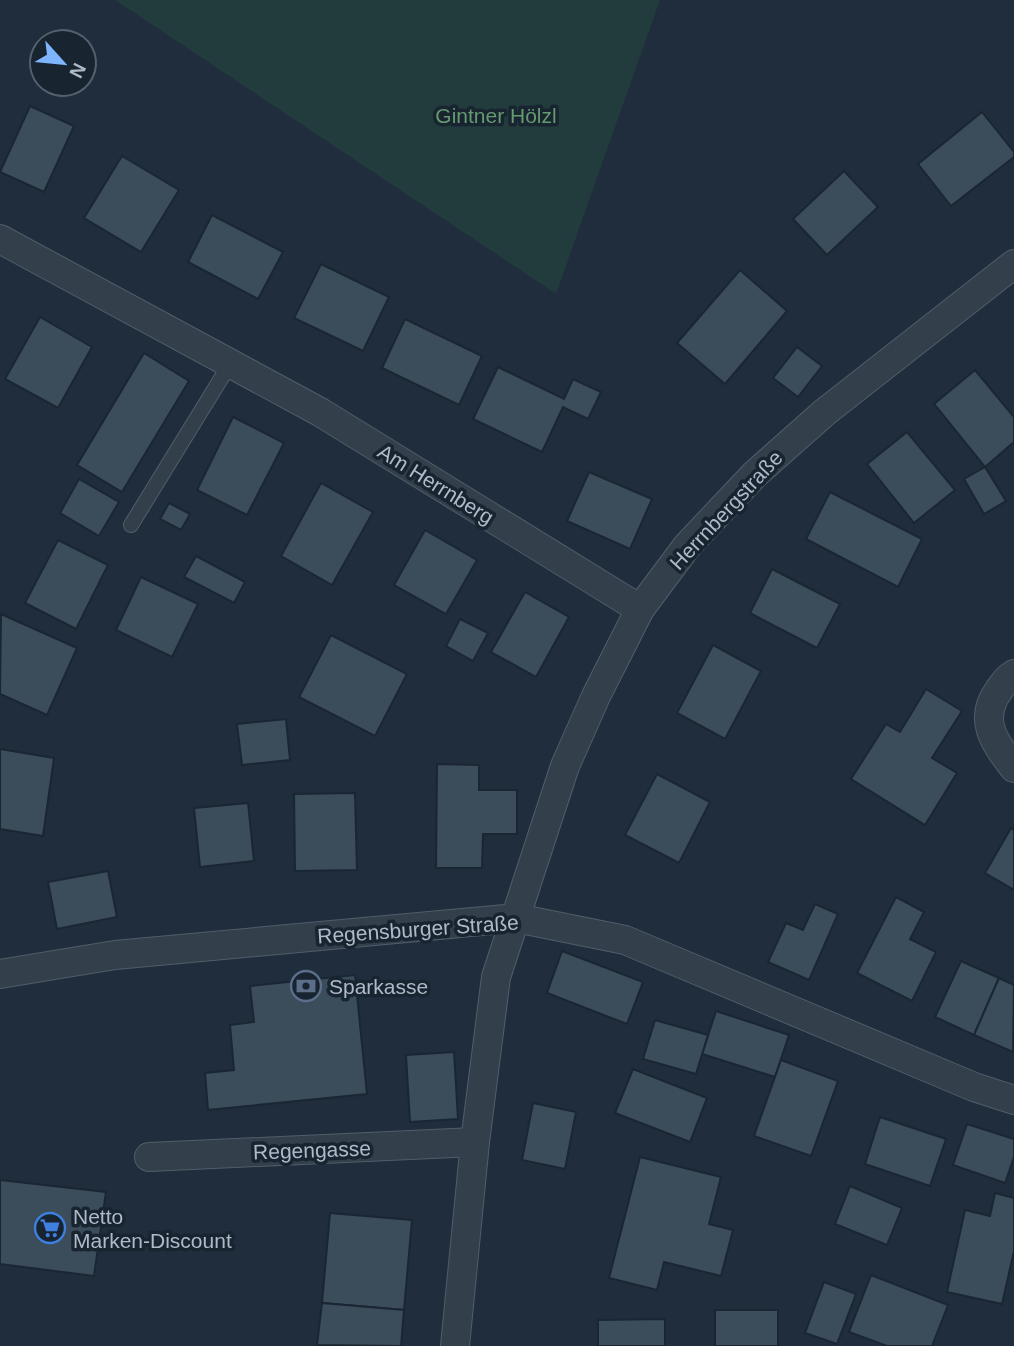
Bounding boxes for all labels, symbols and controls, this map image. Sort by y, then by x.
north arrow [28,28,98,98]
text: N [65,60,90,81]
park label: Gintner Hölzl [435,104,557,127]
street label: Am Herrnberg [374,439,498,529]
street label: Herrnbergstraße [665,446,787,574]
street label: Regensburger Straße [316,910,520,948]
bank icon: Sparkasse [289,969,323,1003]
place label: Sparkasse [329,975,428,998]
street label: Regengasse [253,1136,371,1164]
place label: Netto Marken-Discount [73,1205,232,1252]
supermarket icon: Netto Marken-Discount [33,1211,67,1245]

